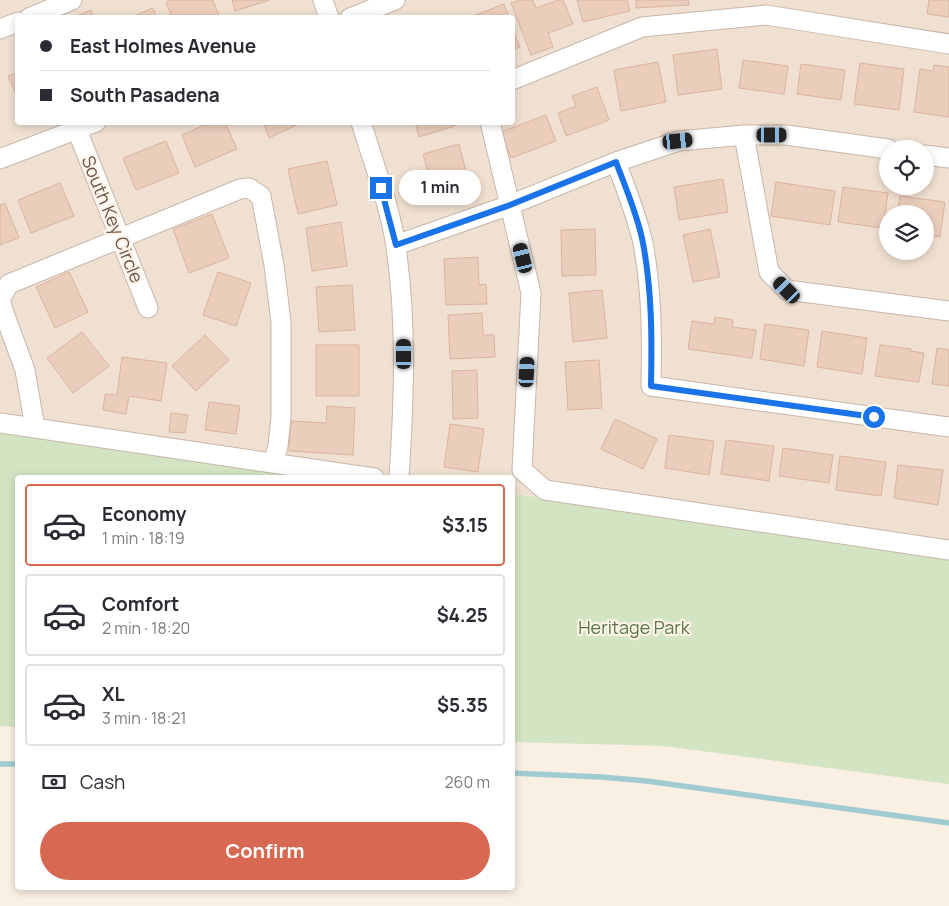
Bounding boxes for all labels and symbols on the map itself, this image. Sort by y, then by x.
car [757,128,787,143]
car [662,132,693,150]
street label: South Key Circle [77,152,149,286]
callout: 1 min [398,170,481,206]
route end [370,177,392,199]
car [512,242,533,274]
car [771,274,802,306]
car [396,339,411,369]
car [518,357,535,387]
route start [863,406,885,428]
park label: Heritage Park [578,615,691,639]

